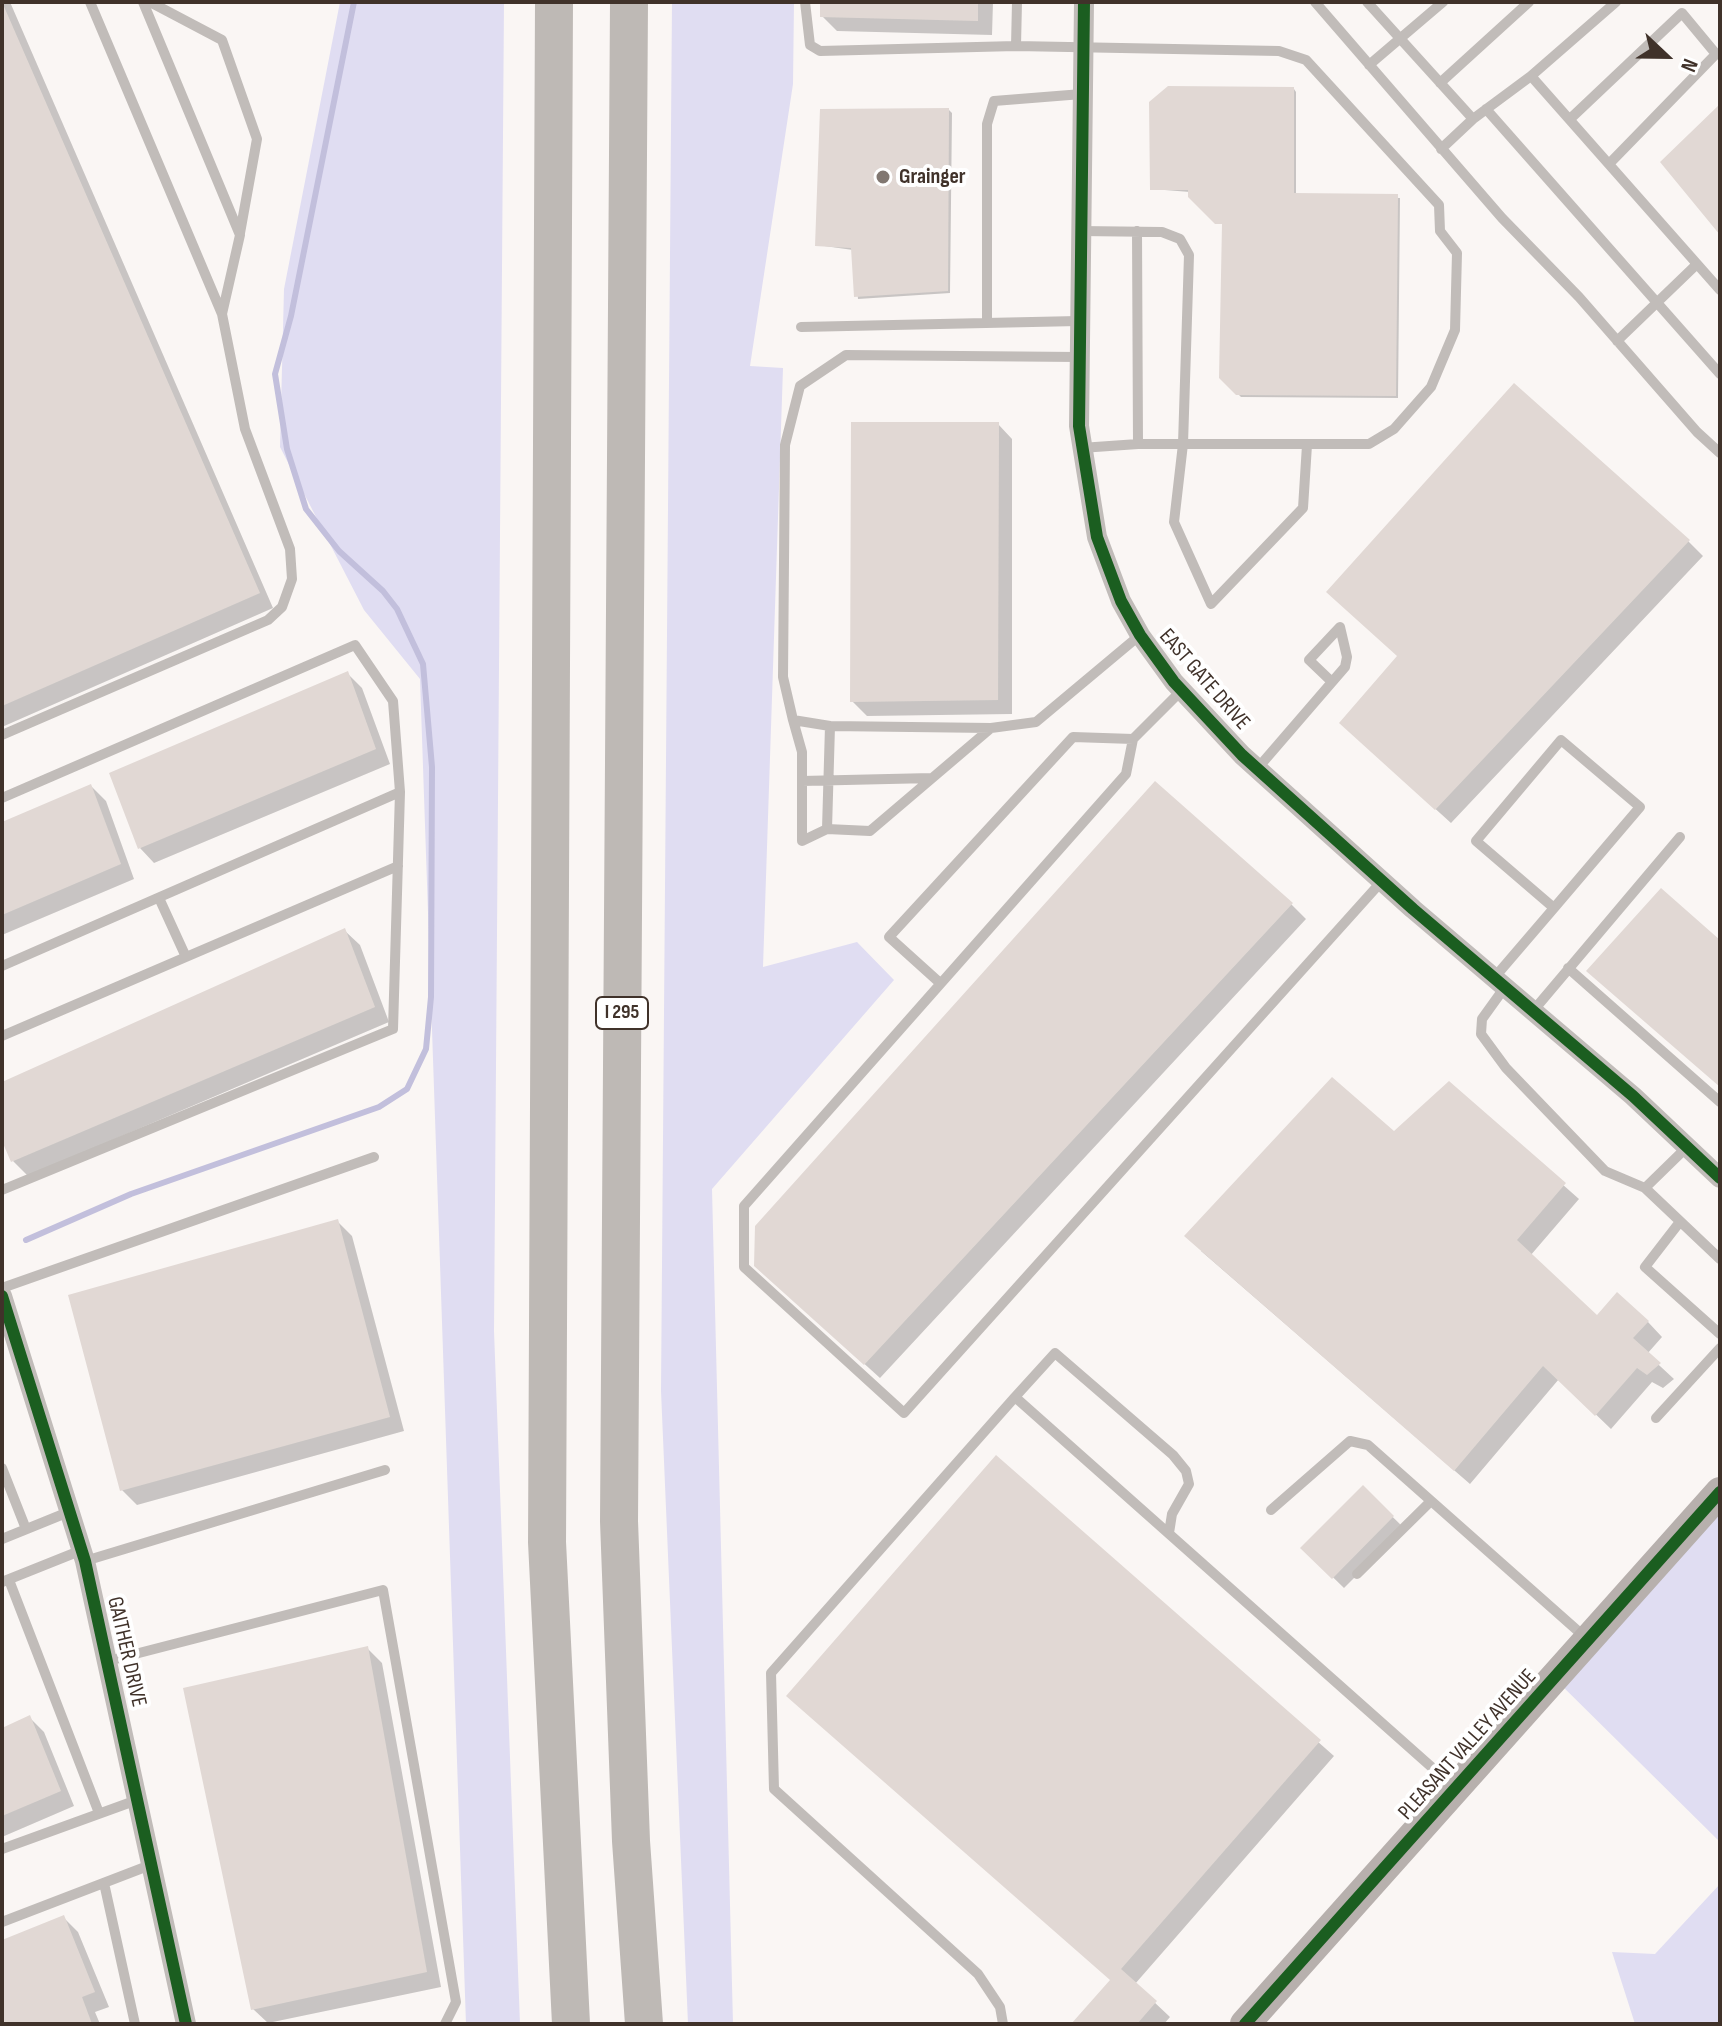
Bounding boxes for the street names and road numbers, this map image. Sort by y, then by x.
street label: EAST GATE DRIVE [1153,624,1255,736]
road number: I 295 [596,997,648,1029]
street label: GAITHER DRIVE [101,1594,151,1710]
street label: PLEASANT VALLEY AVENUE [1393,1664,1543,1826]

